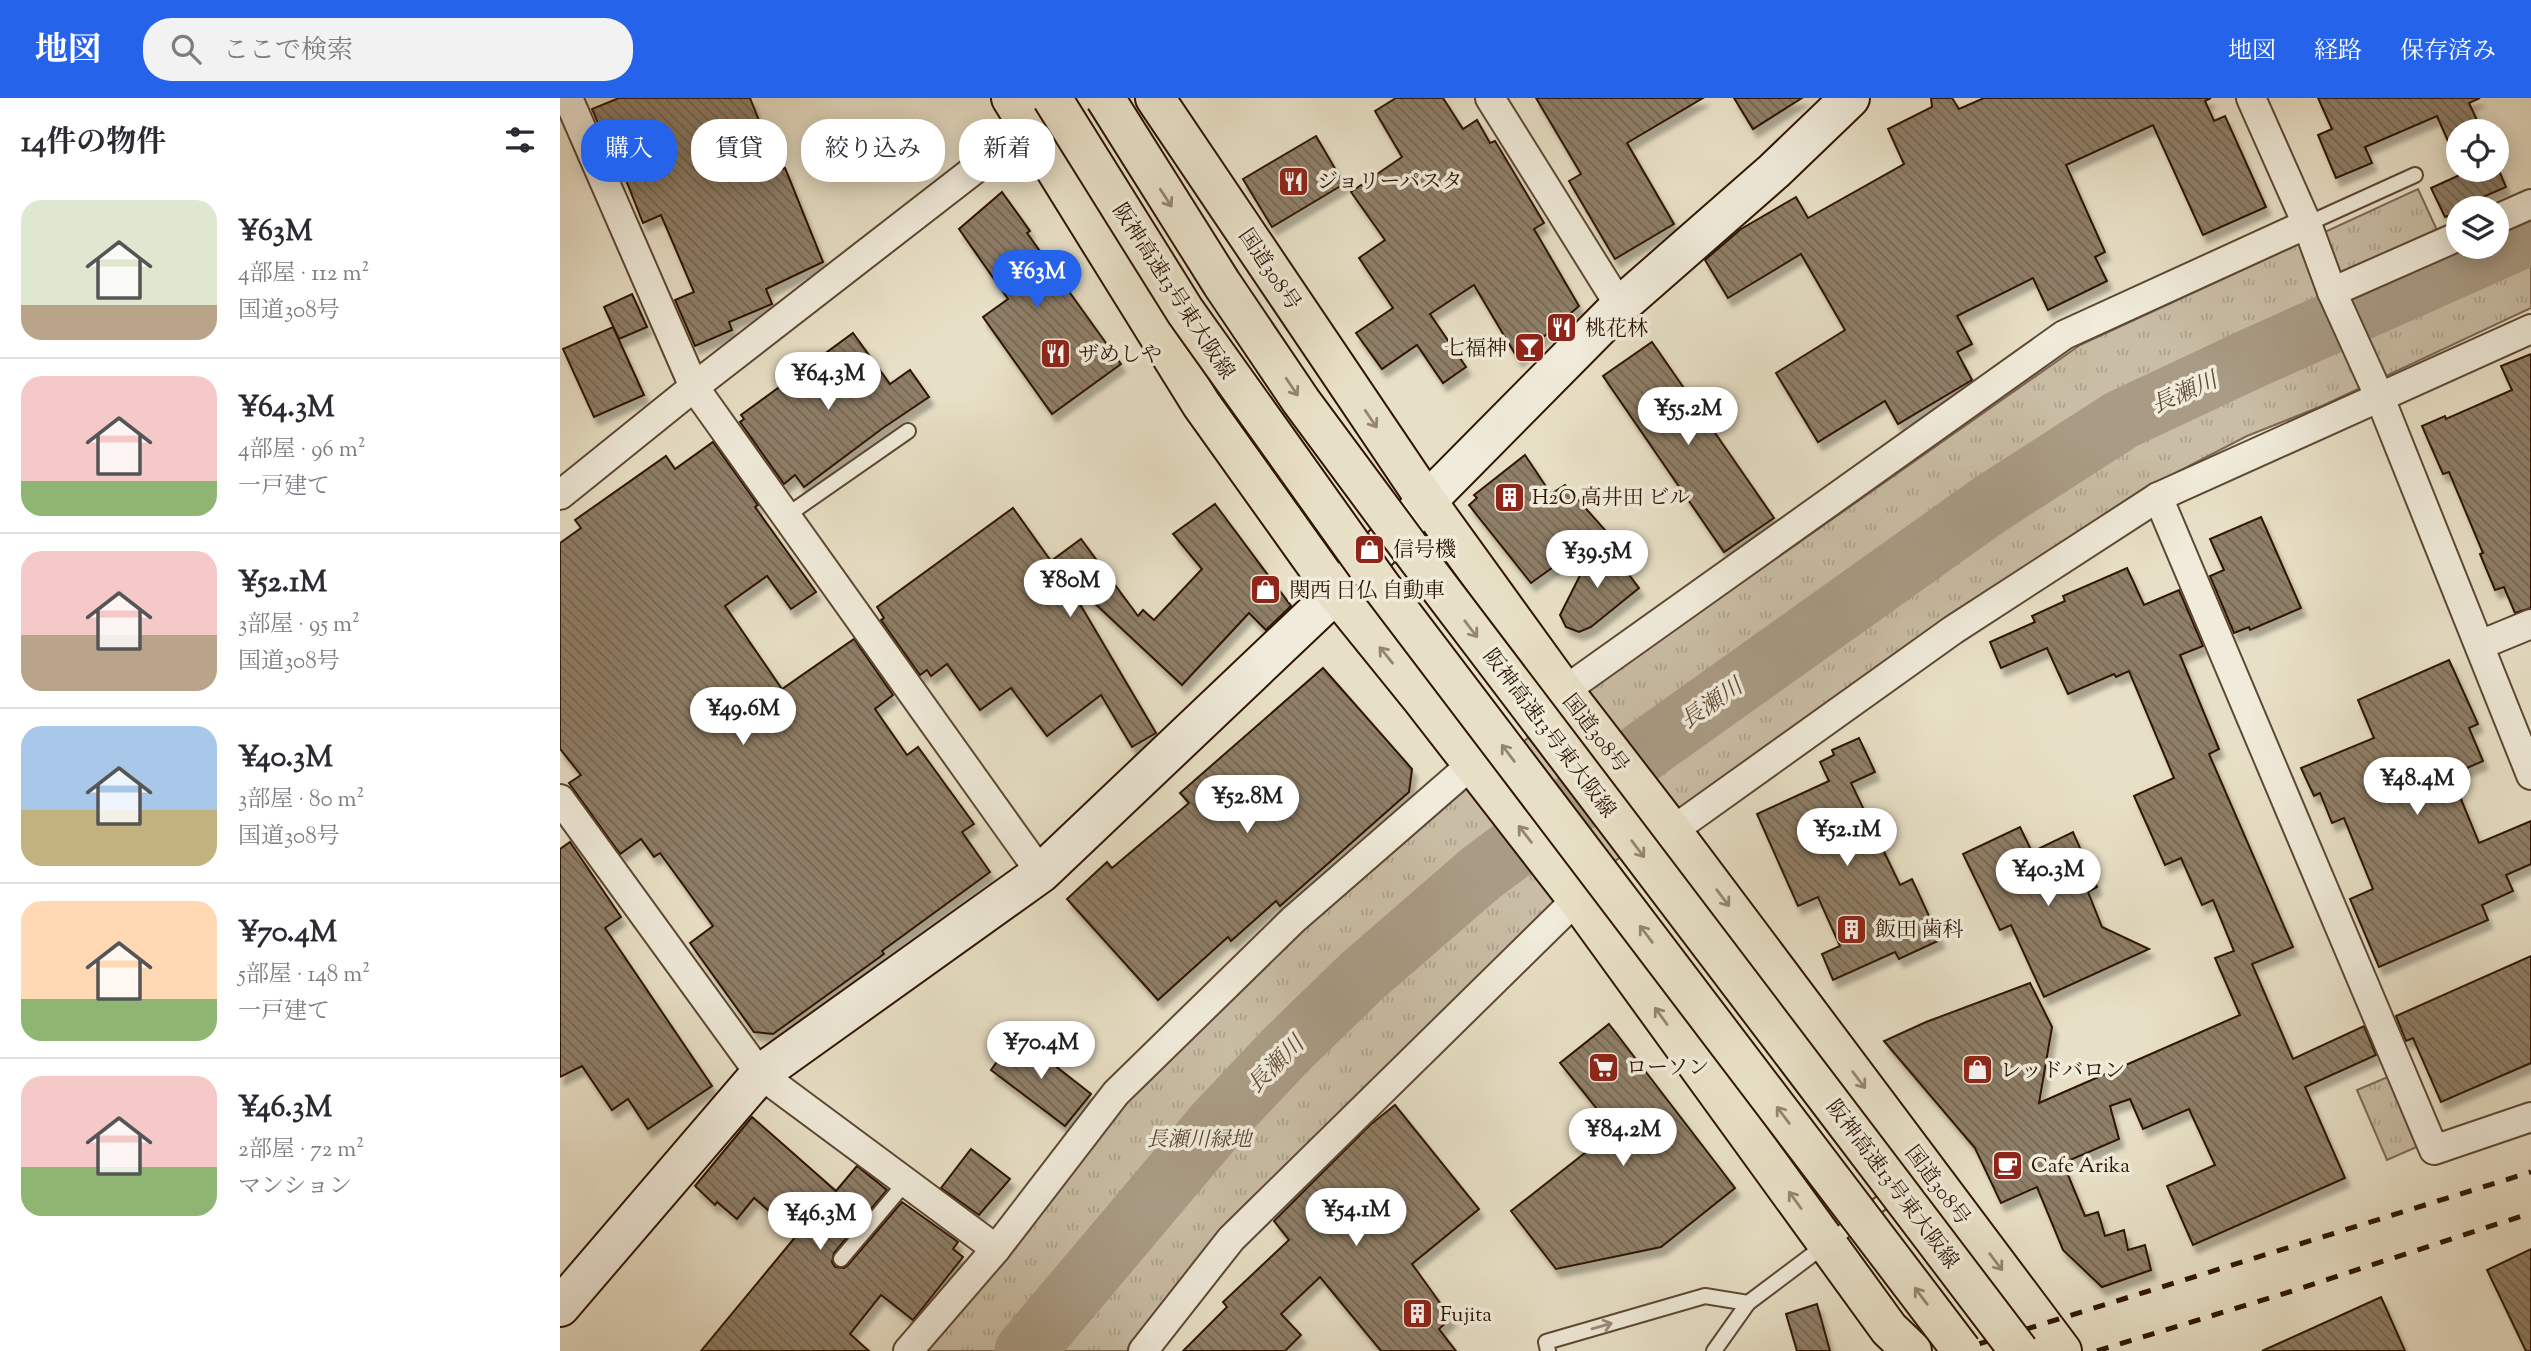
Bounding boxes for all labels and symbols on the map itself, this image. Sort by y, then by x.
restaurant icon: ジョリーパスタ [1277,164,1311,198]
place label: ジョリーパスタ [1317,168,1463,198]
one-way arrow [1159,188,1173,207]
street label: 阪神高速13号東大阪線 [1104,198,1241,386]
street label: 国道308号 [1230,223,1307,317]
pin: ¥63M [996,250,1078,310]
restaurant icon: 桃花林 [1545,311,1579,345]
place label: 桃花林 [1585,315,1648,345]
bar icon: 七福神 [1513,331,1547,365]
place label: 七福神 [1444,335,1507,365]
restaurant icon: ザめしや [1038,337,1072,371]
place label: ザめしや [1078,341,1162,371]
pin: ¥64.3M [771,352,885,412]
water label: 長瀬川 [2147,364,2226,423]
one-way arrow [1285,377,1299,396]
pin: ¥55.2M [1631,388,1745,447]
one-way arrow [1364,409,1378,428]
building icon: H2O 高井田 ビル [1492,480,1526,514]
place label: H2O 高井田 ビル [1532,484,1690,514]
pin: ¥39.5M [1540,531,1654,590]
shop icon: 信号機 [1353,532,1387,566]
place label: 信号機 [1393,536,1456,566]
pin: ¥80M [1029,560,1111,619]
shop icon: 関西 日仏 自動車 [1249,573,1283,607]
place label: 関西 日仏 自動車 [1289,577,1445,607]
one-way arrow [1463,620,1478,638]
street label: 阪神高速13号東大阪線 [1475,643,1622,825]
one-way arrow [1378,646,1393,664]
water label: 長瀬川 [1675,670,1753,738]
pin: ¥49.6M [686,688,800,747]
street label: 国道308号 [1554,688,1635,780]
one-way arrow [1500,744,1515,763]
pin: ¥48.4M [2360,758,2474,817]
pin: ¥52.8M [1190,776,1304,835]
pin: ¥52.1M [1790,808,1904,868]
one-way arrow [1518,826,1533,844]
one-way arrow [1631,840,1646,858]
pin: ¥40.3M [1991,848,2105,908]
one-way arrow [1715,889,1730,907]
building icon: 飯田 歯科 [1835,912,1869,946]
place label: 飯田 歯科 [1875,916,1963,946]
one-way arrow [1638,925,1653,944]
one-way arrow [1654,1007,1669,1026]
pin: ¥70.4M [984,1021,1098,1081]
water label: 長瀬川 [1241,1028,1315,1102]
supermarket icon: ローソン [1586,1050,1620,1084]
shop icon: レッドバロン [1960,1053,1994,1087]
place label: ローソン [1626,1054,1709,1084]
place label: レッドバロン [2000,1057,2125,1087]
one-way arrow [1852,1070,1867,1089]
street label: 阪神高速13号東大阪線 [1818,1094,1965,1276]
one-way arrow [1776,1106,1791,1125]
pin: ¥84.2M [1566,1108,1680,1168]
park label: 長瀬川緑地 [1147,1126,1253,1156]
street label: 国道308号 [1896,1140,1976,1232]
cafe icon: Cafe Arika [1991,1148,2025,1182]
place label: Cafe Arika [2031,1152,2130,1182]
pin: ¥54.1M [1299,1188,1413,1248]
one-way arrow [1788,1191,1803,1210]
pin: ¥46.3M [763,1192,877,1252]
one-way arrow [1989,1252,2003,1271]
one-way arrow [1914,1287,1929,1306]
building icon: Fujita [1400,1297,1434,1331]
place label: Fujita [1440,1301,1492,1331]
one-way arrow [1591,1318,1613,1331]

